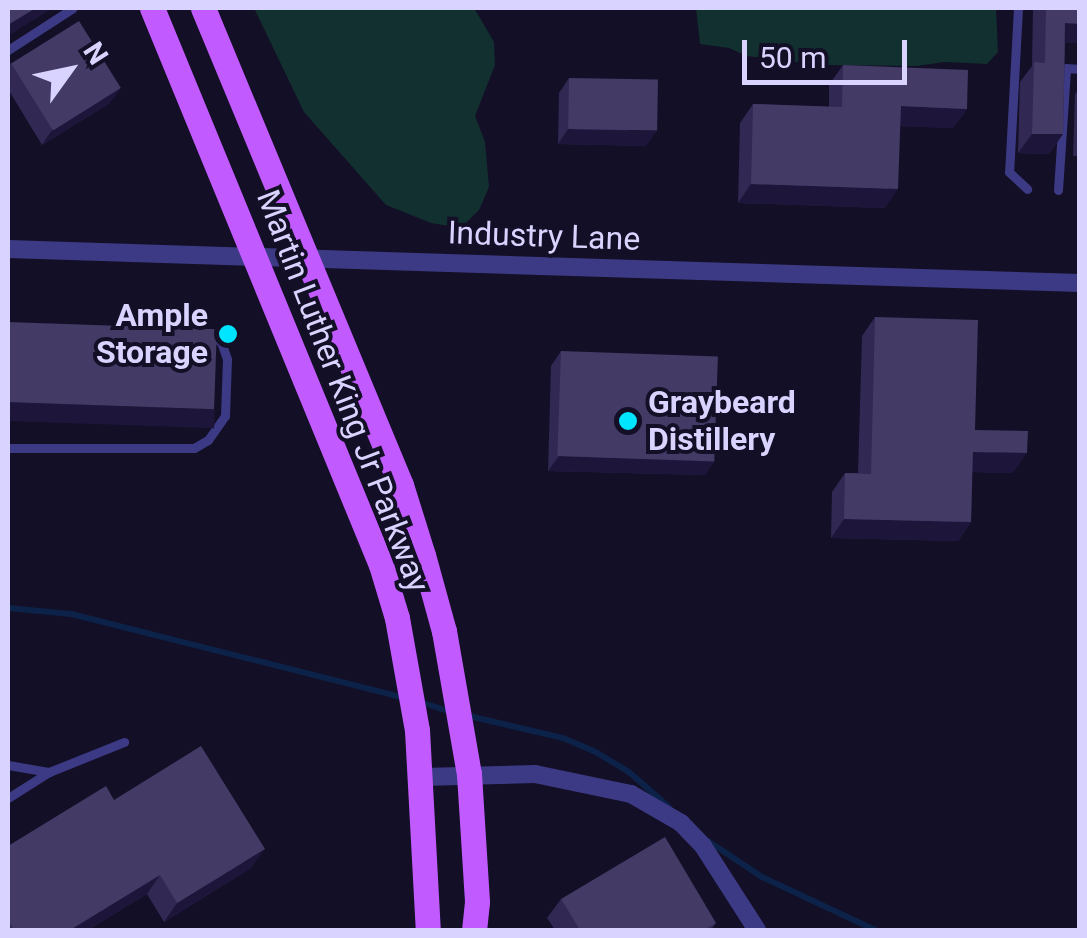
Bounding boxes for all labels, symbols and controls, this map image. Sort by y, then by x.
north arrow [20,20,120,120]
scale bar [747,20,912,82]
text: N [76,36,115,71]
text: 50 m [759,40,826,75]
street label: Martin Luther King Jr Parkway [248,185,438,597]
street label: Industry Lane [447,213,641,259]
place label: Ample Storage [96,297,208,372]
marker: Ample Storage [217,323,239,345]
place label: Graybeard Distillery [648,384,796,459]
marker: Graybeard Distillery [617,410,639,432]

